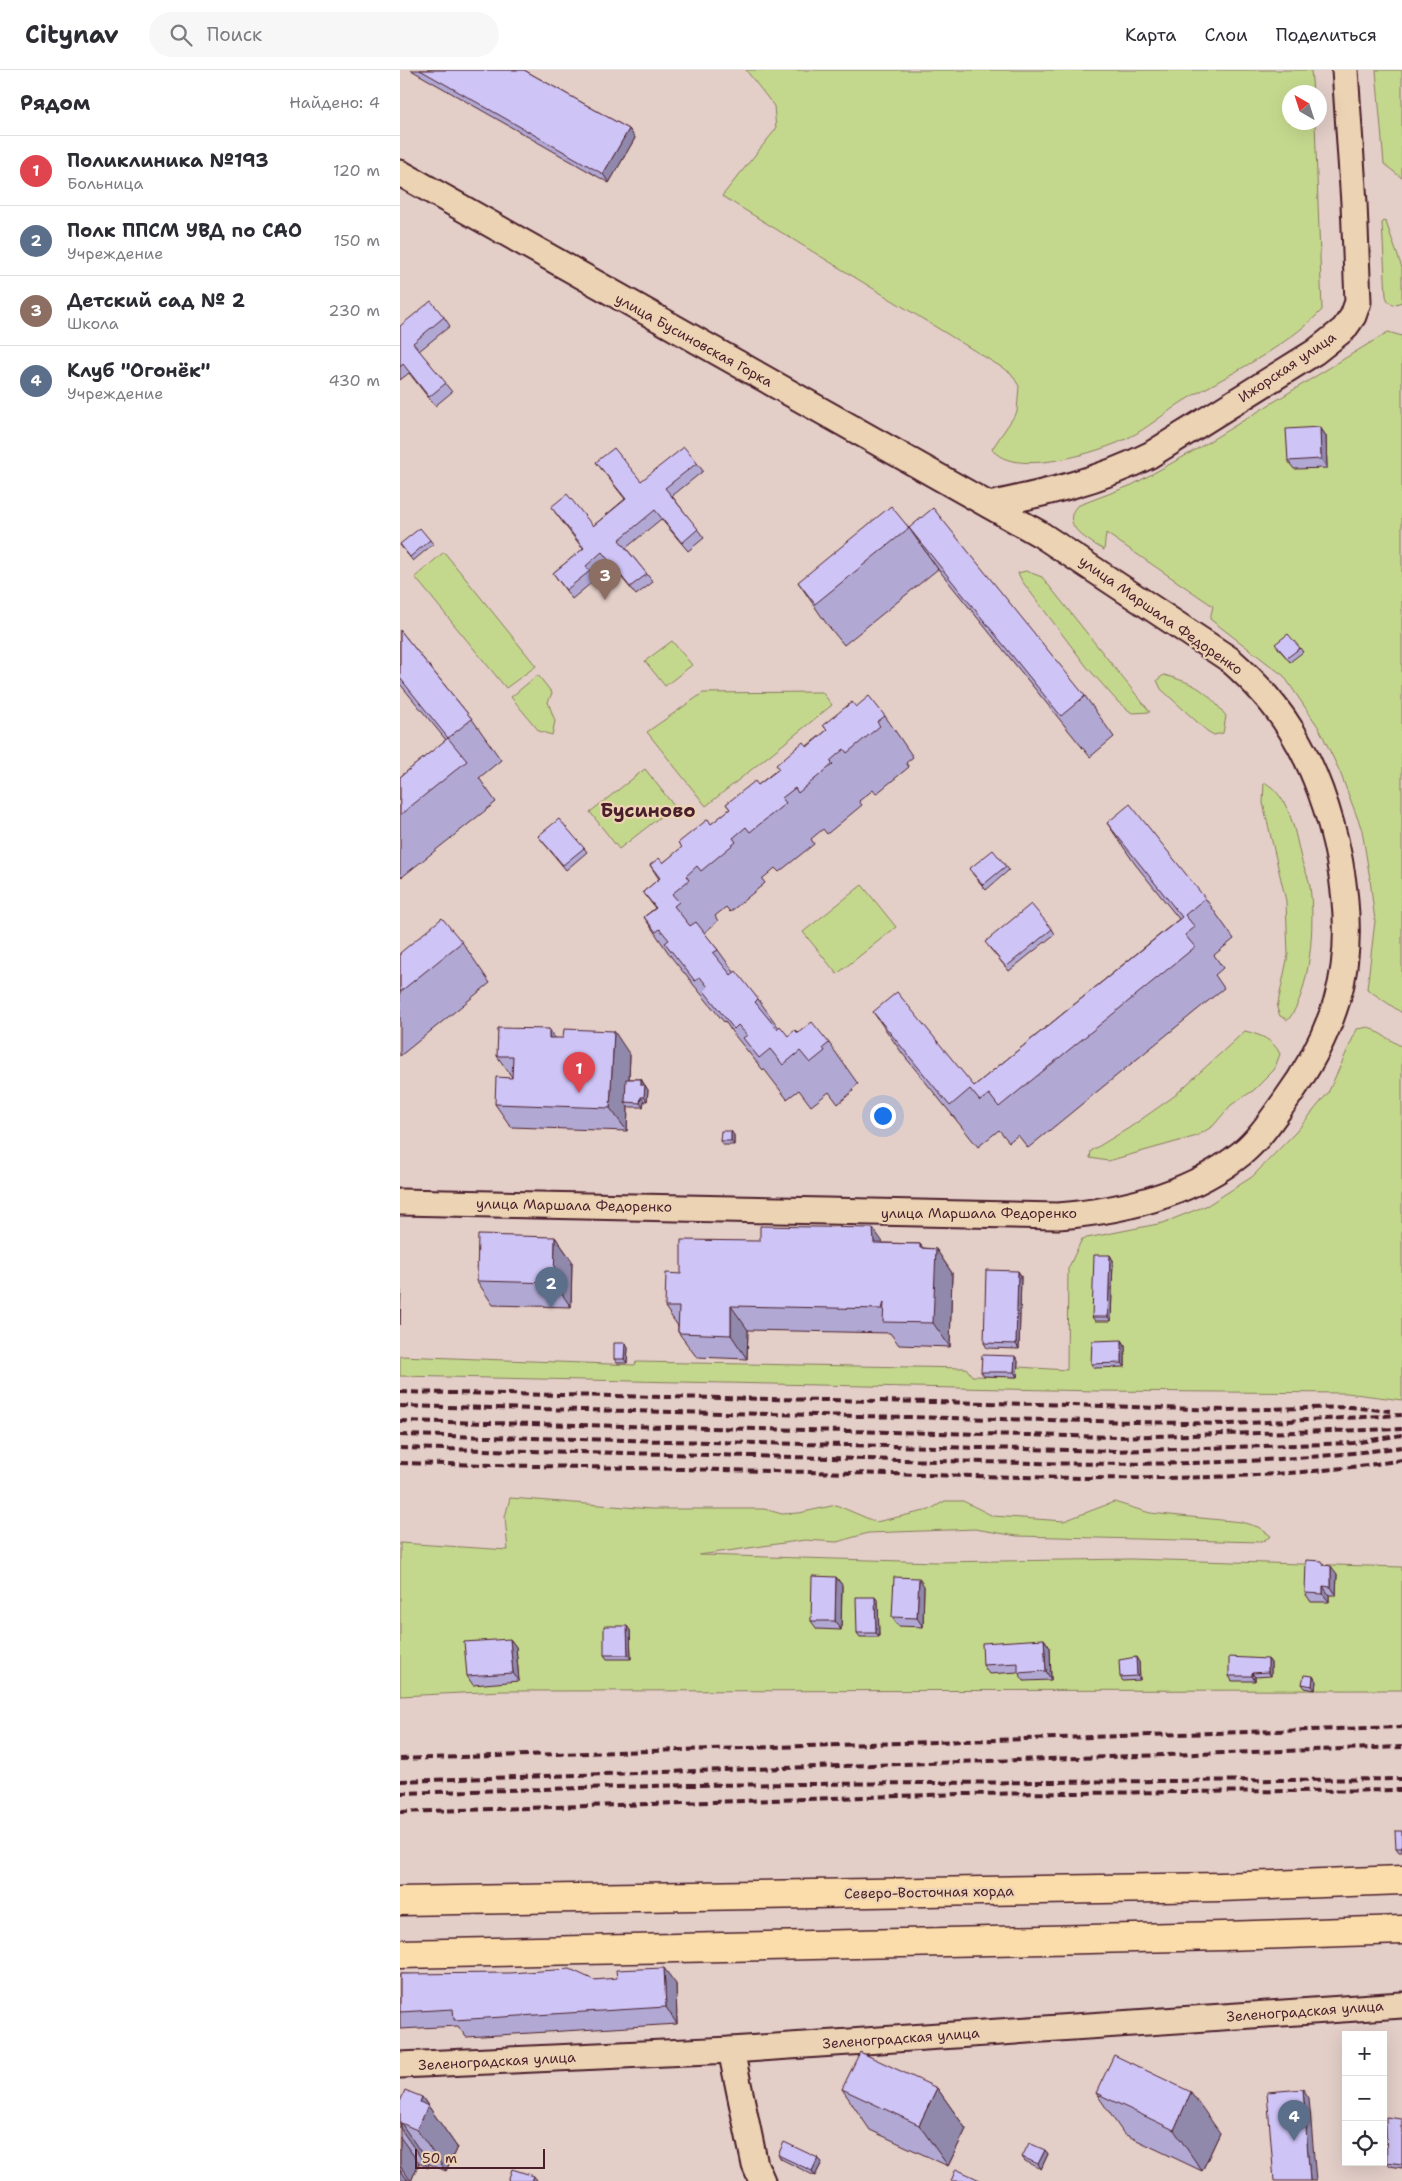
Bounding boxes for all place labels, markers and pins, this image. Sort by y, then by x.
pin: 3 [589,559,621,600]
pin: 1 [563,1052,595,1093]
pin: 2 [535,1267,567,1308]
pin: 4 [1278,2100,1310,2141]

